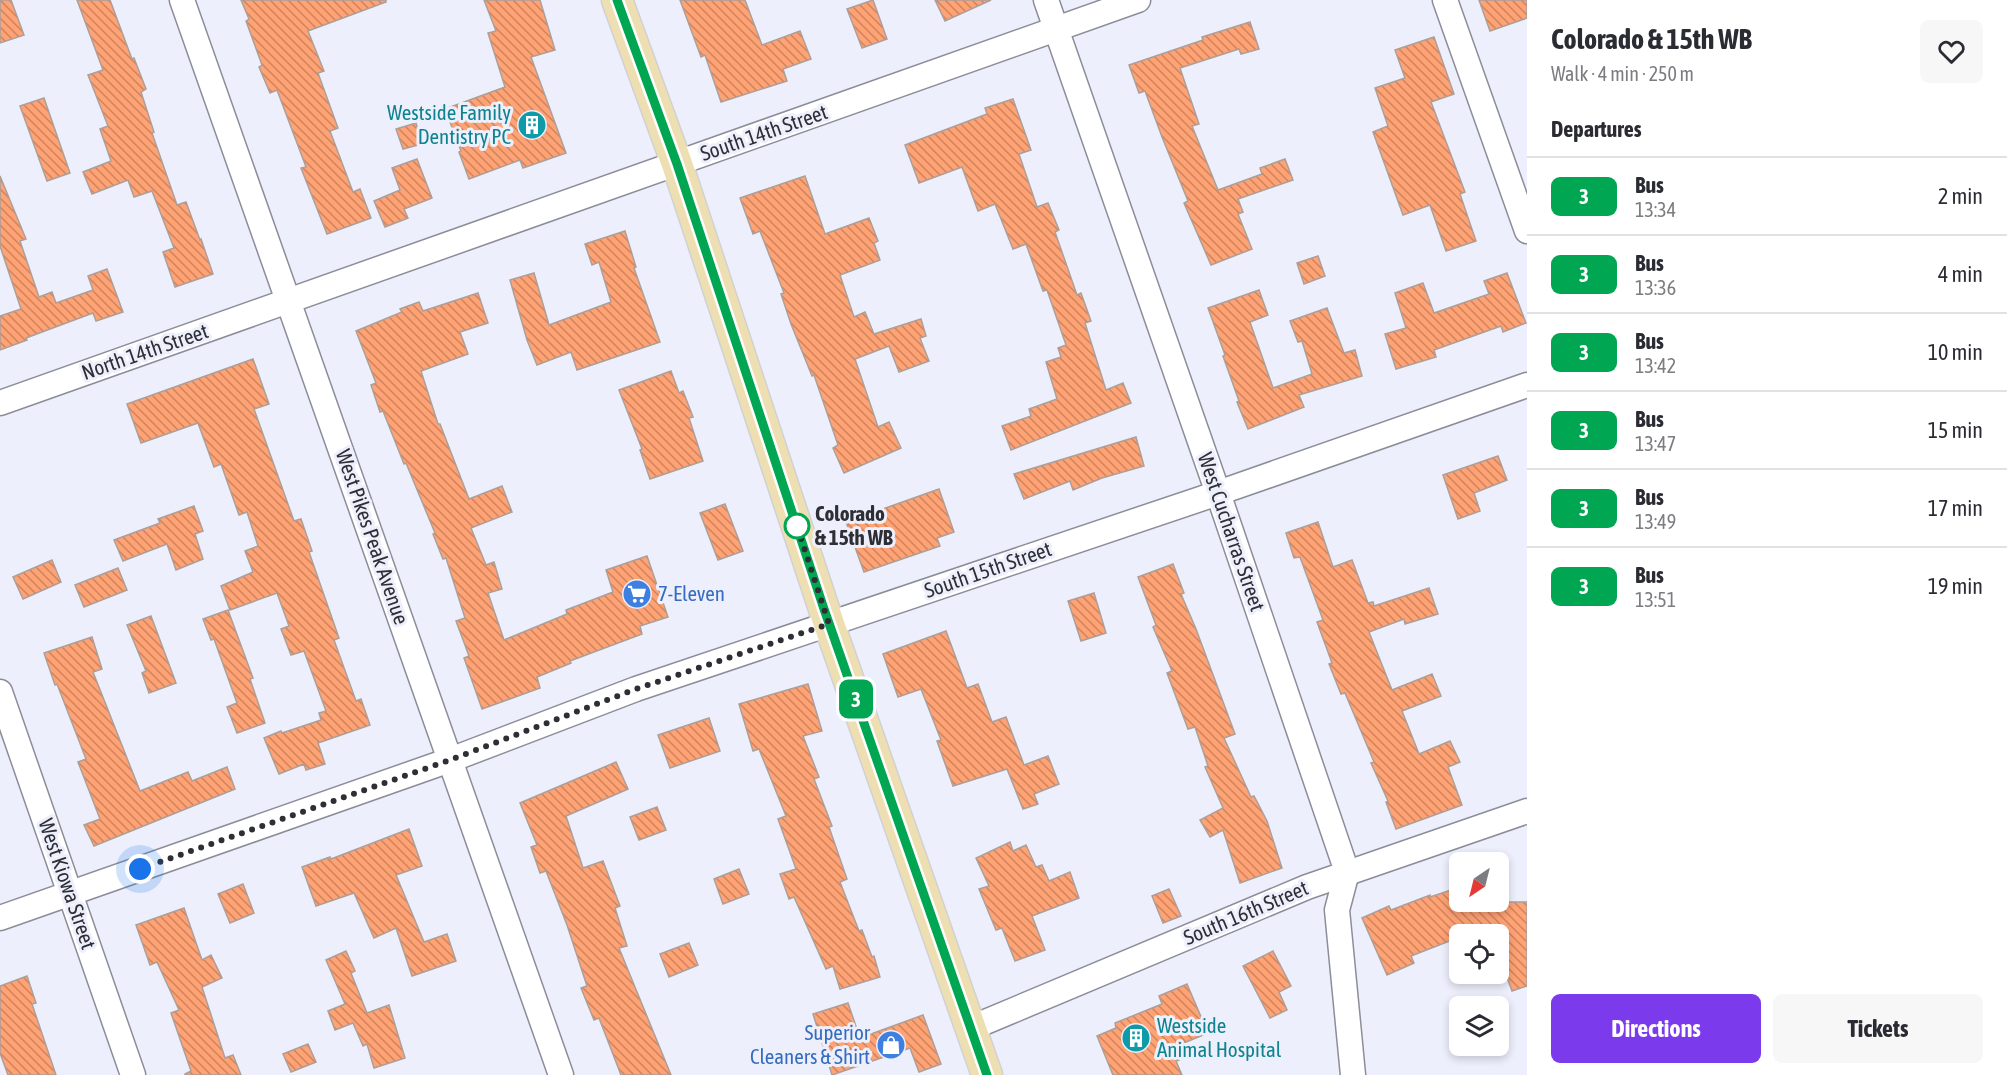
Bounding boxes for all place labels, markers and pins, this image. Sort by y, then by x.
place label: Westside Family Dentistry PC [387,100,512,148]
building icon: Westside Family Dentistry PC [516,109,548,141]
place label: Colorado & 15th WB [815,501,893,549]
marker: Colorado & 15th WB [784,513,810,539]
supermarket icon: 7-Eleven [621,578,653,610]
place label: 7-Eleven [658,581,725,605]
place label: Westside Animal Hospital [1157,1013,1282,1061]
place label: Superior Cleaners & Shirt [750,1020,871,1068]
building icon: Westside Animal Hospital [1120,1022,1152,1054]
shop icon: Superior Cleaners & Shirt [875,1029,907,1061]

